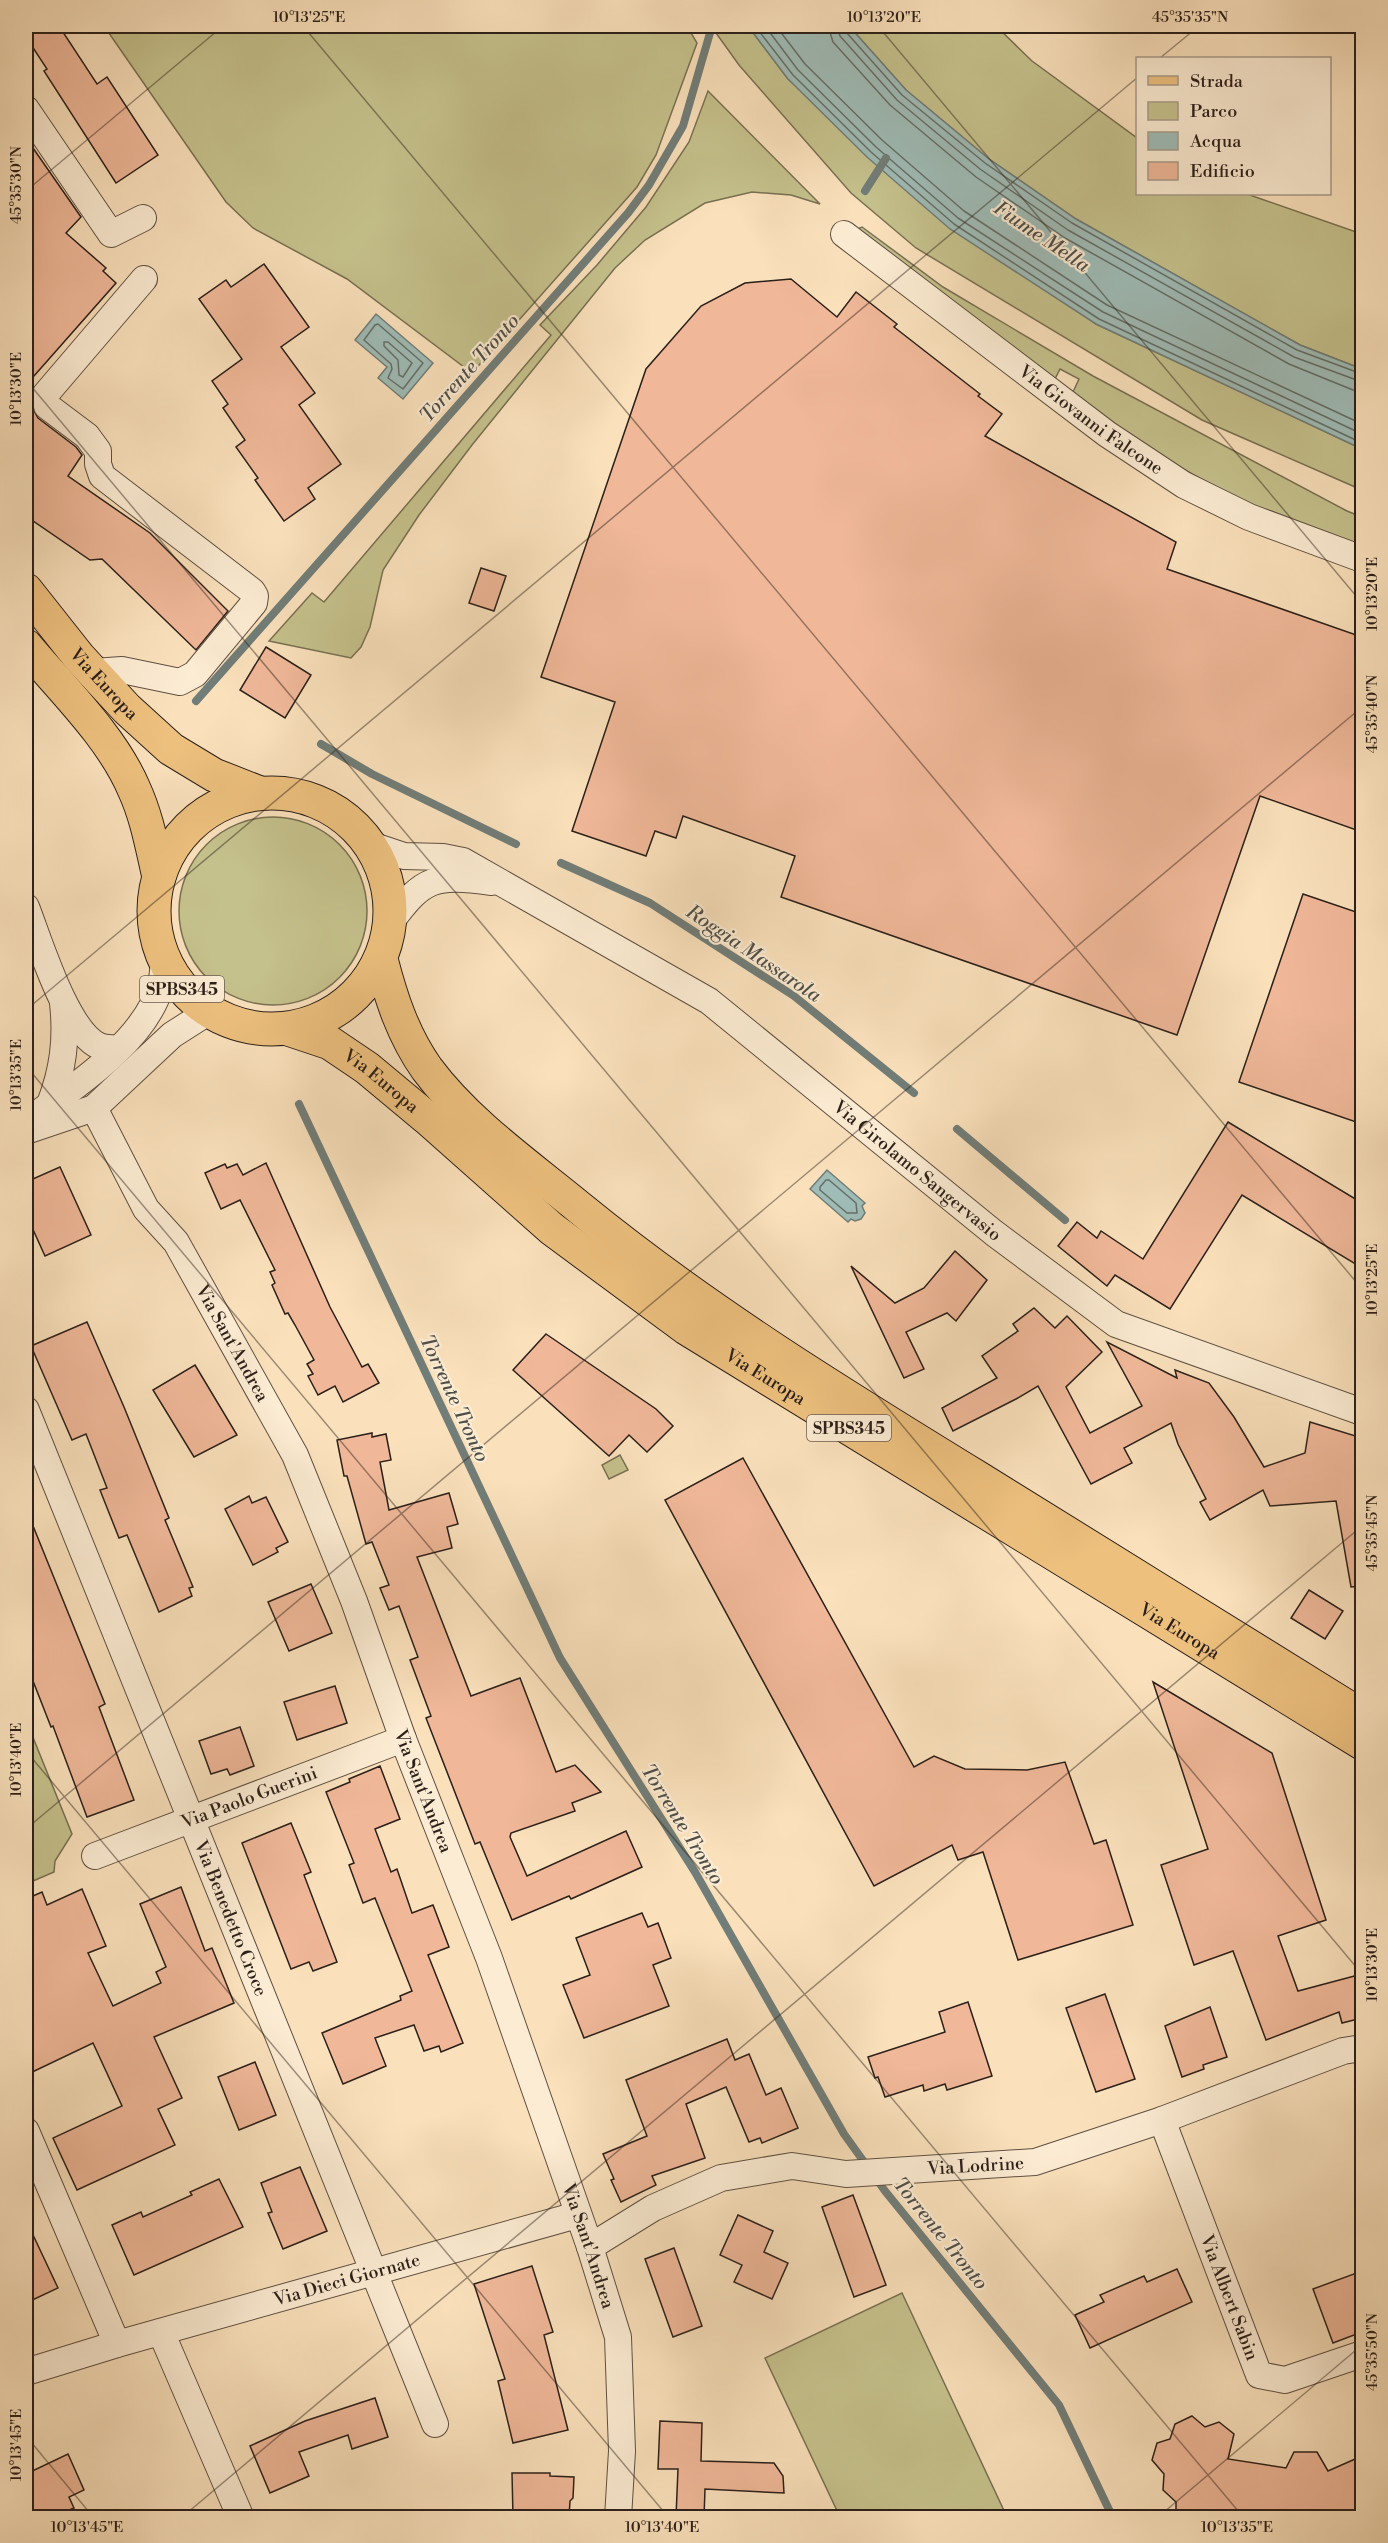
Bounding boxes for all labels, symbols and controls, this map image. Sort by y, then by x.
text: 10°13'25"E [273,8,345,27]
text: 10°13'20"E [847,8,921,27]
text: 45°35'35"N [1152,8,1228,27]
legend [1136,57,1331,195]
text: Strada [1190,70,1244,93]
text: Parco [1190,100,1237,123]
text: Acqua [1189,130,1242,153]
text: 45°35'30"N [7,146,26,224]
text: Edificio [1190,160,1255,183]
water label: Fiume Mella [988,196,1095,279]
water label: Torrente Tronto [415,310,525,428]
text: 10°13'30"E [7,352,26,426]
street label: Via Giovanni Falcone [1013,359,1167,480]
text: 10°13'20"E [1363,557,1382,631]
street label: Via Europa [64,643,143,726]
text: 45°35'40"N [1363,675,1382,753]
water label: Roggia Massarola [680,899,826,1009]
road number: SPBS345 [140,976,224,1002]
text: 10°13'35"E [7,1039,26,1111]
street label: Via Europa [338,1044,424,1119]
street label: Via Girolamo Sangervasio [827,1095,1006,1247]
text: 10°13'25"E [1363,1244,1382,1316]
street label: Via Sant'Andrea [190,1280,274,1407]
water label: Torrente Tronto [413,1331,494,1466]
street label: Via Europa [720,1343,811,1411]
road number: SPBS345 [807,1415,891,1441]
text: 45°35'45"N [1363,1495,1382,1571]
street label: Via Europa [1134,1597,1225,1665]
text: 10°13'40"E [7,1723,26,1797]
street label: Via Sant'Andrea [388,1726,458,1857]
water label: Torrente Tronto [635,1760,729,1890]
street label: Via Paolo Guerini [177,1762,321,1835]
street label: Via Benedetto Croce [188,1836,272,2000]
text: 10°13'30"E [1363,1928,1382,2002]
street label: Via Lodrine [926,2152,1025,2181]
water label: Torrente Tronto [887,2173,993,2295]
street label: Via Sant'Andrea [556,2179,620,2312]
street label: Via Albert Sabin [1194,2231,1263,2364]
street label: Via Dieci Giornate [270,2249,423,2312]
text: 45°35'50"N [1363,2313,1382,2391]
text: 10°13'45"E [7,2409,26,2481]
text: 10°13'45"E [51,2518,123,2537]
text: 10°13'40"E [625,2518,699,2537]
text: 10°13'35"E [1201,2518,1273,2537]

